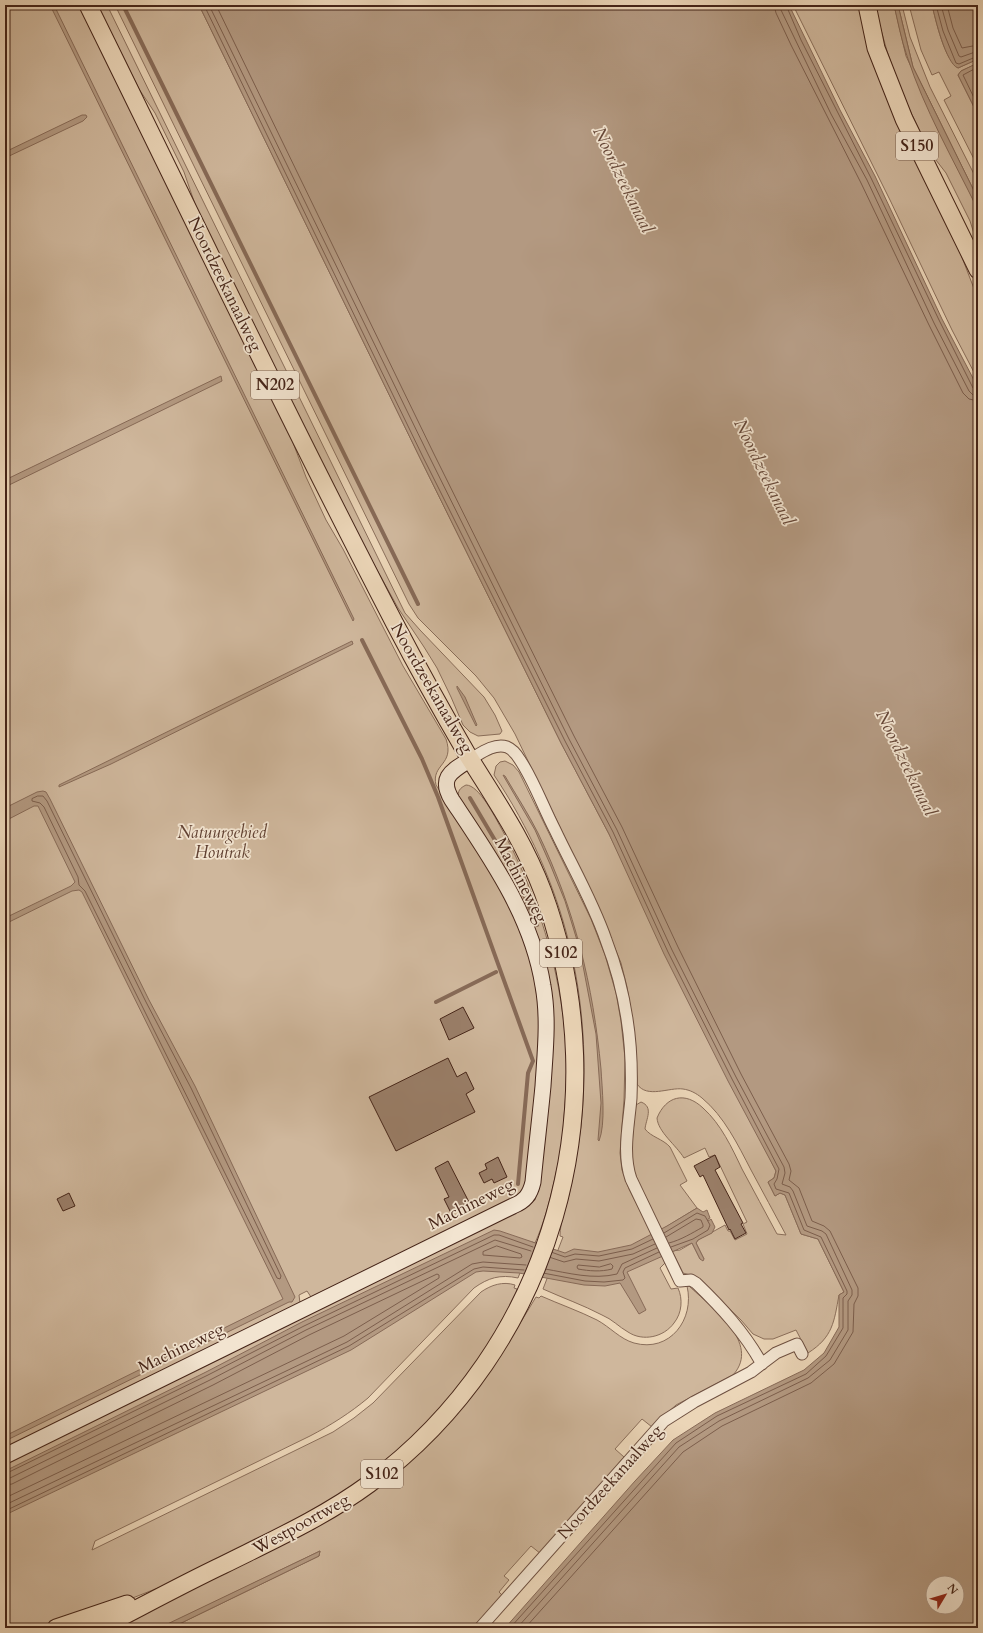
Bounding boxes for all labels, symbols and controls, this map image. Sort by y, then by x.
water label: Noordzeekanaal [586,123,660,238]
road number: S150 [896,132,938,160]
street label: Noordzeekanaalweg [182,213,268,356]
road number: N202 [251,371,299,399]
water label: Noordzeekanaal [727,415,801,530]
street label: Noordzeekanaalweg [385,619,479,758]
water label: Noordzeekanaal [869,706,943,821]
park label: Natuurgebied Houtrak [177,821,267,864]
street label: Machineweg [489,833,553,927]
road number: S102 [540,939,582,967]
street label: Machineweg [424,1172,518,1235]
street label: Machineweg [134,1317,228,1379]
street label: Noordzeekanaalweg [552,1419,668,1544]
road number: S102 [361,1460,403,1488]
street label: Westpoortweg [248,1488,354,1561]
north arrow [925,1575,965,1615]
text: N [944,1581,962,1598]

